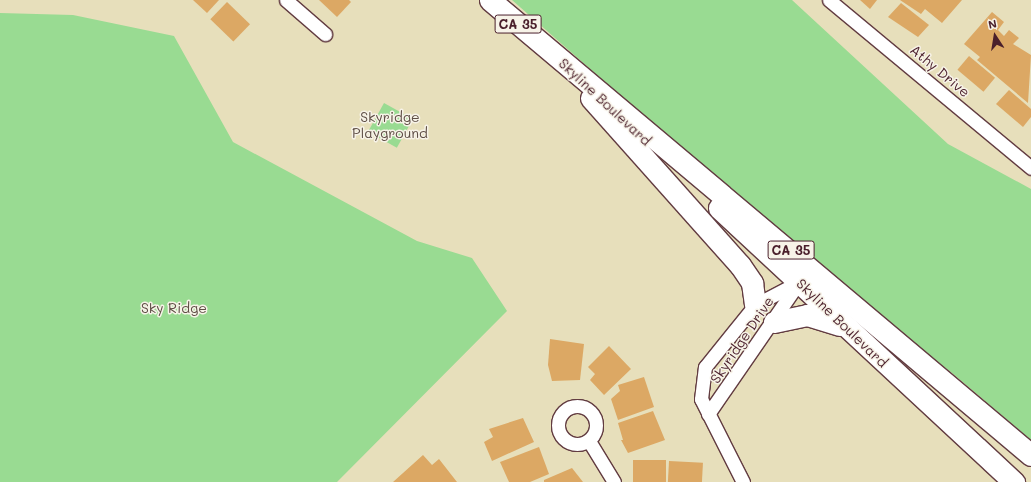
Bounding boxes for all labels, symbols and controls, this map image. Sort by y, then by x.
road number: CA 35 [494,13,542,35]
north arrow [975,16,1015,56]
text: N [987,16,998,32]
street label: Athy Drive [907,41,973,101]
street label: Skyline Boulevard [555,55,655,149]
park label: Skyridge Playground [352,109,428,142]
road number: CA 35 [767,239,815,261]
street label: Skyline Boulevard [793,275,891,371]
street label: Skyridge Drive [707,293,777,387]
park label: Sky Ridge [141,300,207,316]

